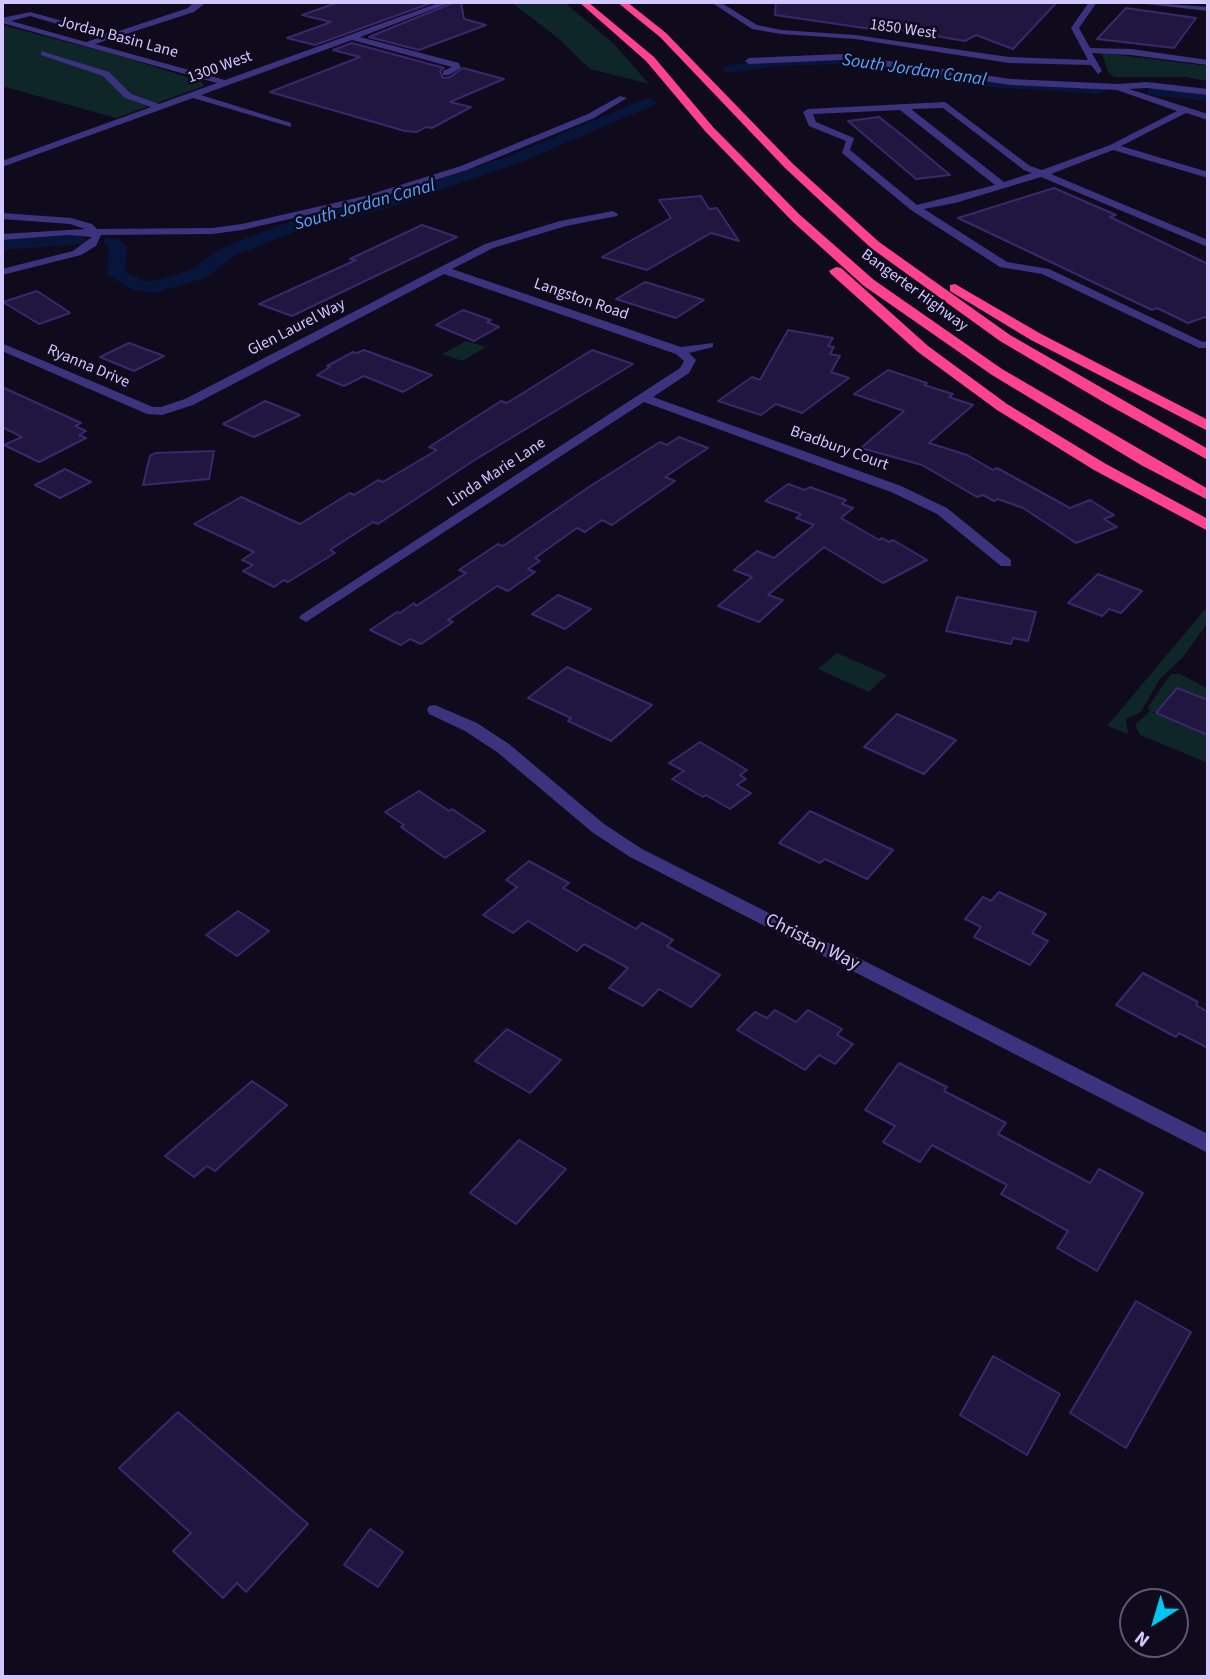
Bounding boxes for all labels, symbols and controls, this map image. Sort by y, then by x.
street label: Jordan Basin Lane [56,13,180,63]
street label: 1850 West [868,16,938,44]
street label: 1300 West [185,47,255,89]
water label: South Jordan Canal [840,50,988,92]
water label: South Jordan Canal [292,176,438,236]
street label: Bangerter Highway [857,246,971,336]
street label: Langston Road [531,275,631,325]
street label: Glen Laurel Way [245,295,349,361]
street label: Ryanna Drive [44,341,132,393]
street label: Bradbury Court [787,422,891,476]
street label: Linda Marie Lane [444,434,550,512]
street label: Christan Way [761,909,863,977]
north arrow [1119,1588,1189,1658]
text: N [1129,1624,1155,1653]

